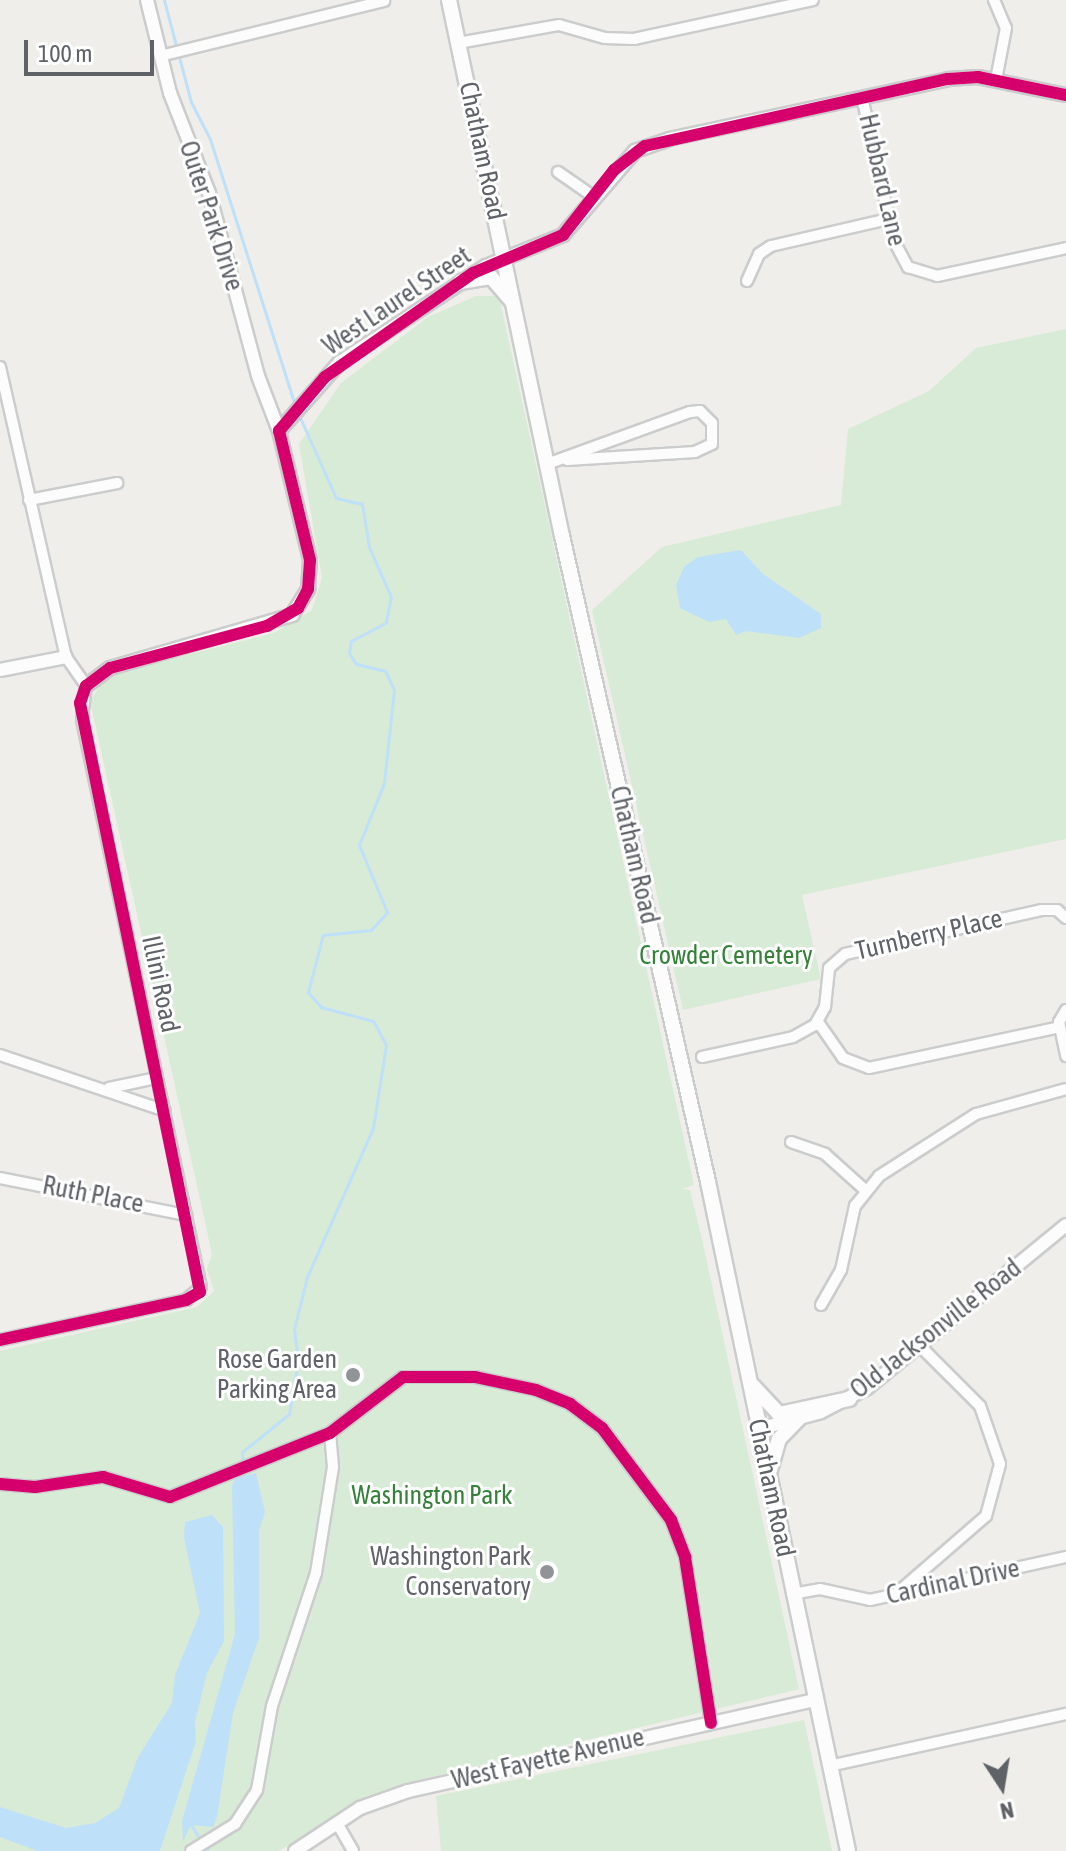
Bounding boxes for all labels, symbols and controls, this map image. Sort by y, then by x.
scale bar [28,24,158,74]
text: 100 m [38,40,92,67]
street label: Chatham Road [452,79,512,223]
street label: Hubbard Lane [852,111,912,249]
street label: Outer Park Drive [172,137,250,295]
street label: West Laurel Street [317,240,477,362]
street label: Chatham Road [603,783,665,927]
street label: Turnberry Place [852,903,1006,967]
street label: Illini Road [135,933,185,1035]
park label: Crowder Cemetery [639,940,813,972]
street label: Ruth Place [40,1170,146,1220]
street label: Old Jacksonville Road [844,1253,1028,1405]
place label: Rose Garden Parking Area [217,1344,337,1406]
marker: Rose Garden Parking Area [344,1366,362,1384]
street label: Chatham Road [741,1416,801,1560]
park label: Washington Park [352,1480,512,1512]
place label: Washington Park Conservatory [370,1541,531,1602]
street label: Cardinal Drive [884,1553,1022,1611]
marker: Washington Park Conservatory [538,1563,556,1581]
street label: West Fayette Avenue [449,1722,647,1796]
north arrow [962,1747,1042,1827]
text: N [998,1796,1016,1825]

